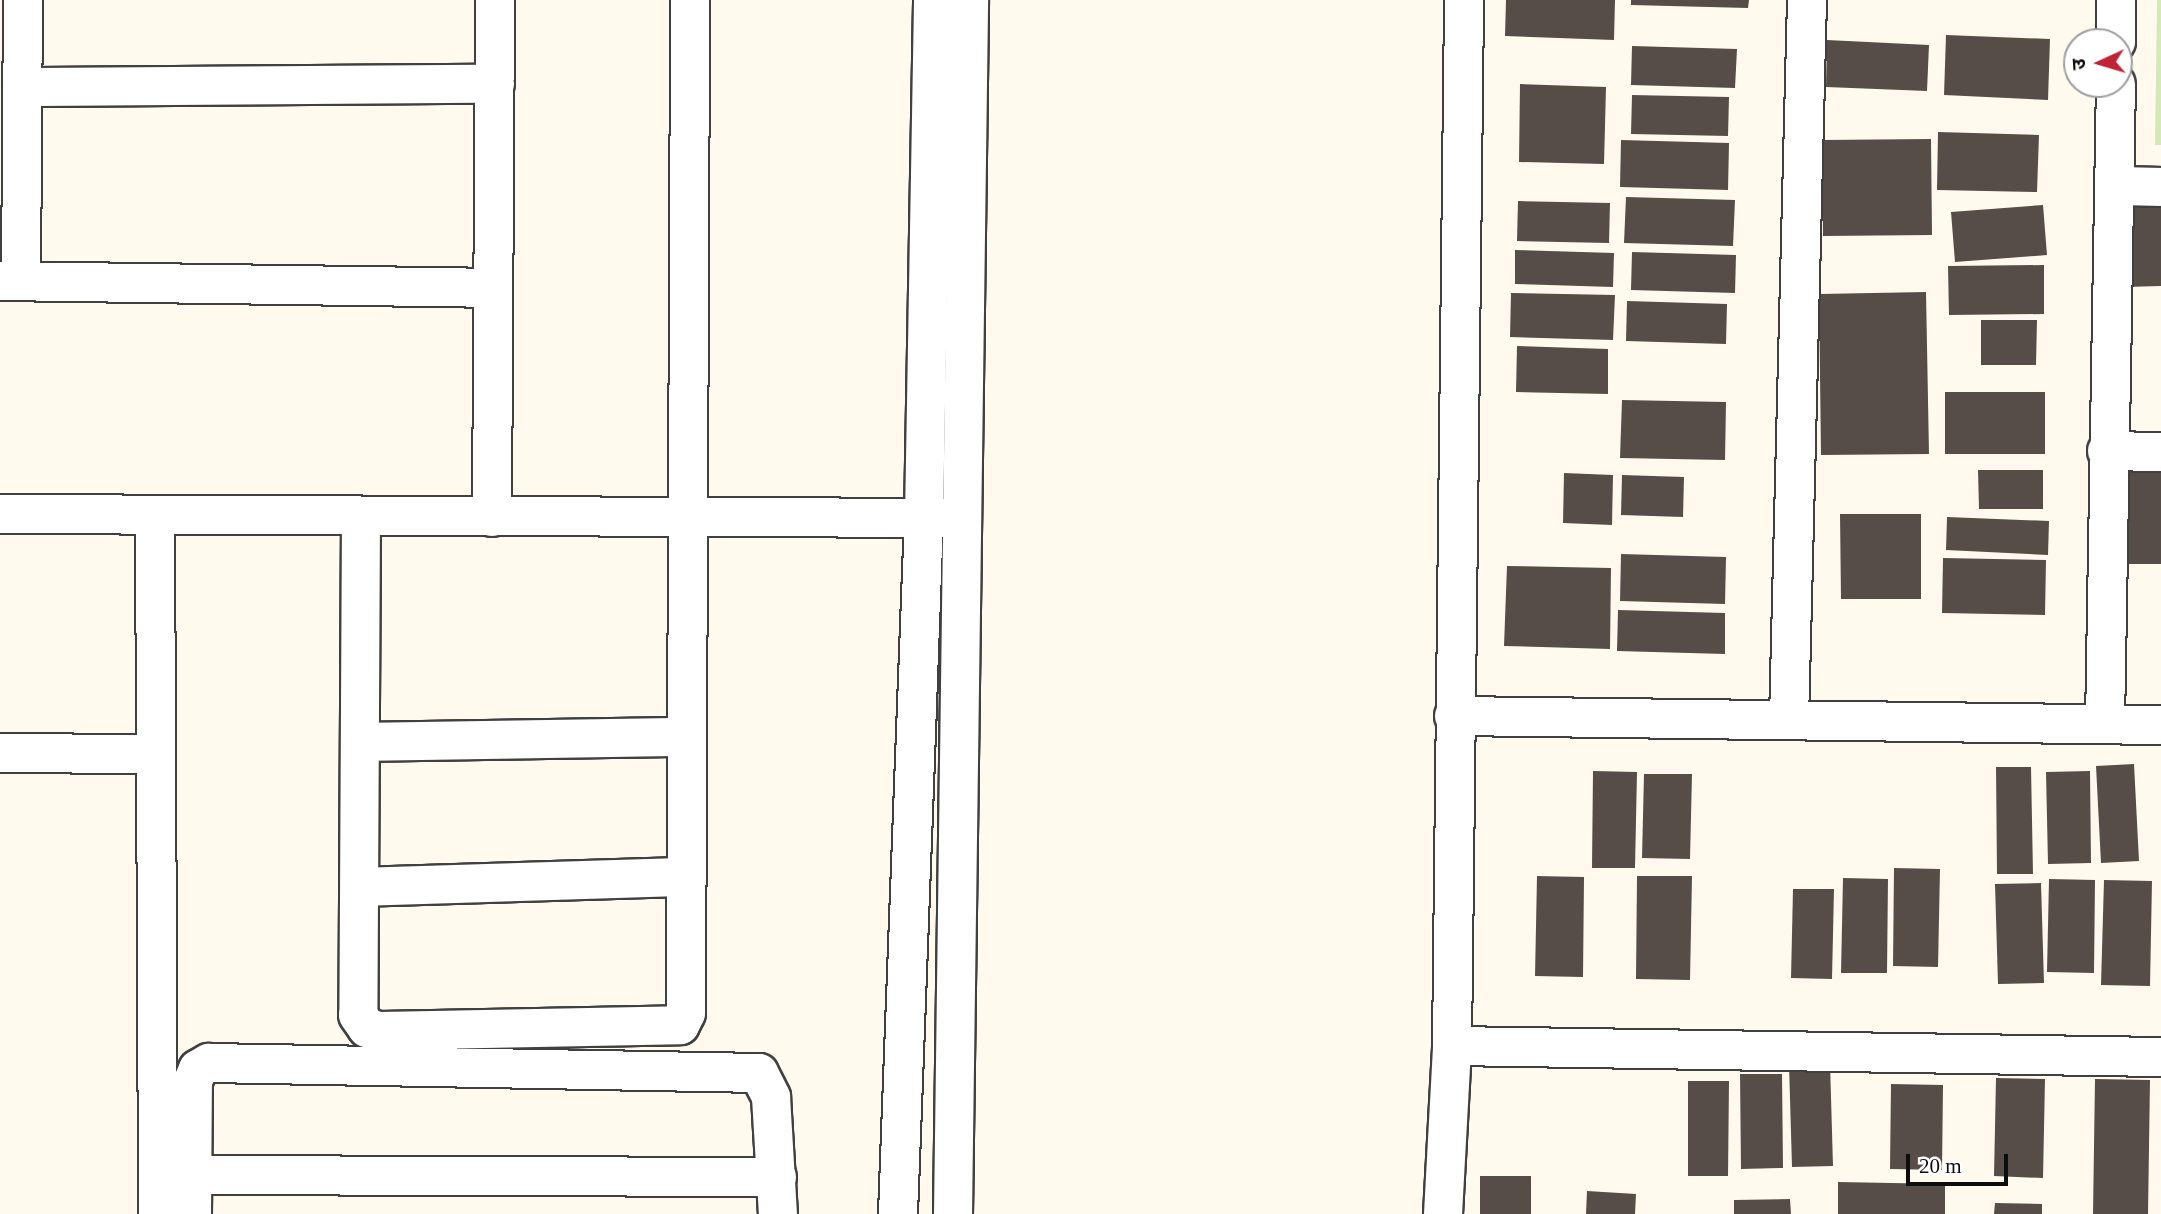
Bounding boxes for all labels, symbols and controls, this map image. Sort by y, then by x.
north arrow [2063,28,2133,98]
text: उ [2068,58,2089,71]
scale bar [1909,1140,2010,1184]
text: 20 m [1919,1154,1962,1178]

